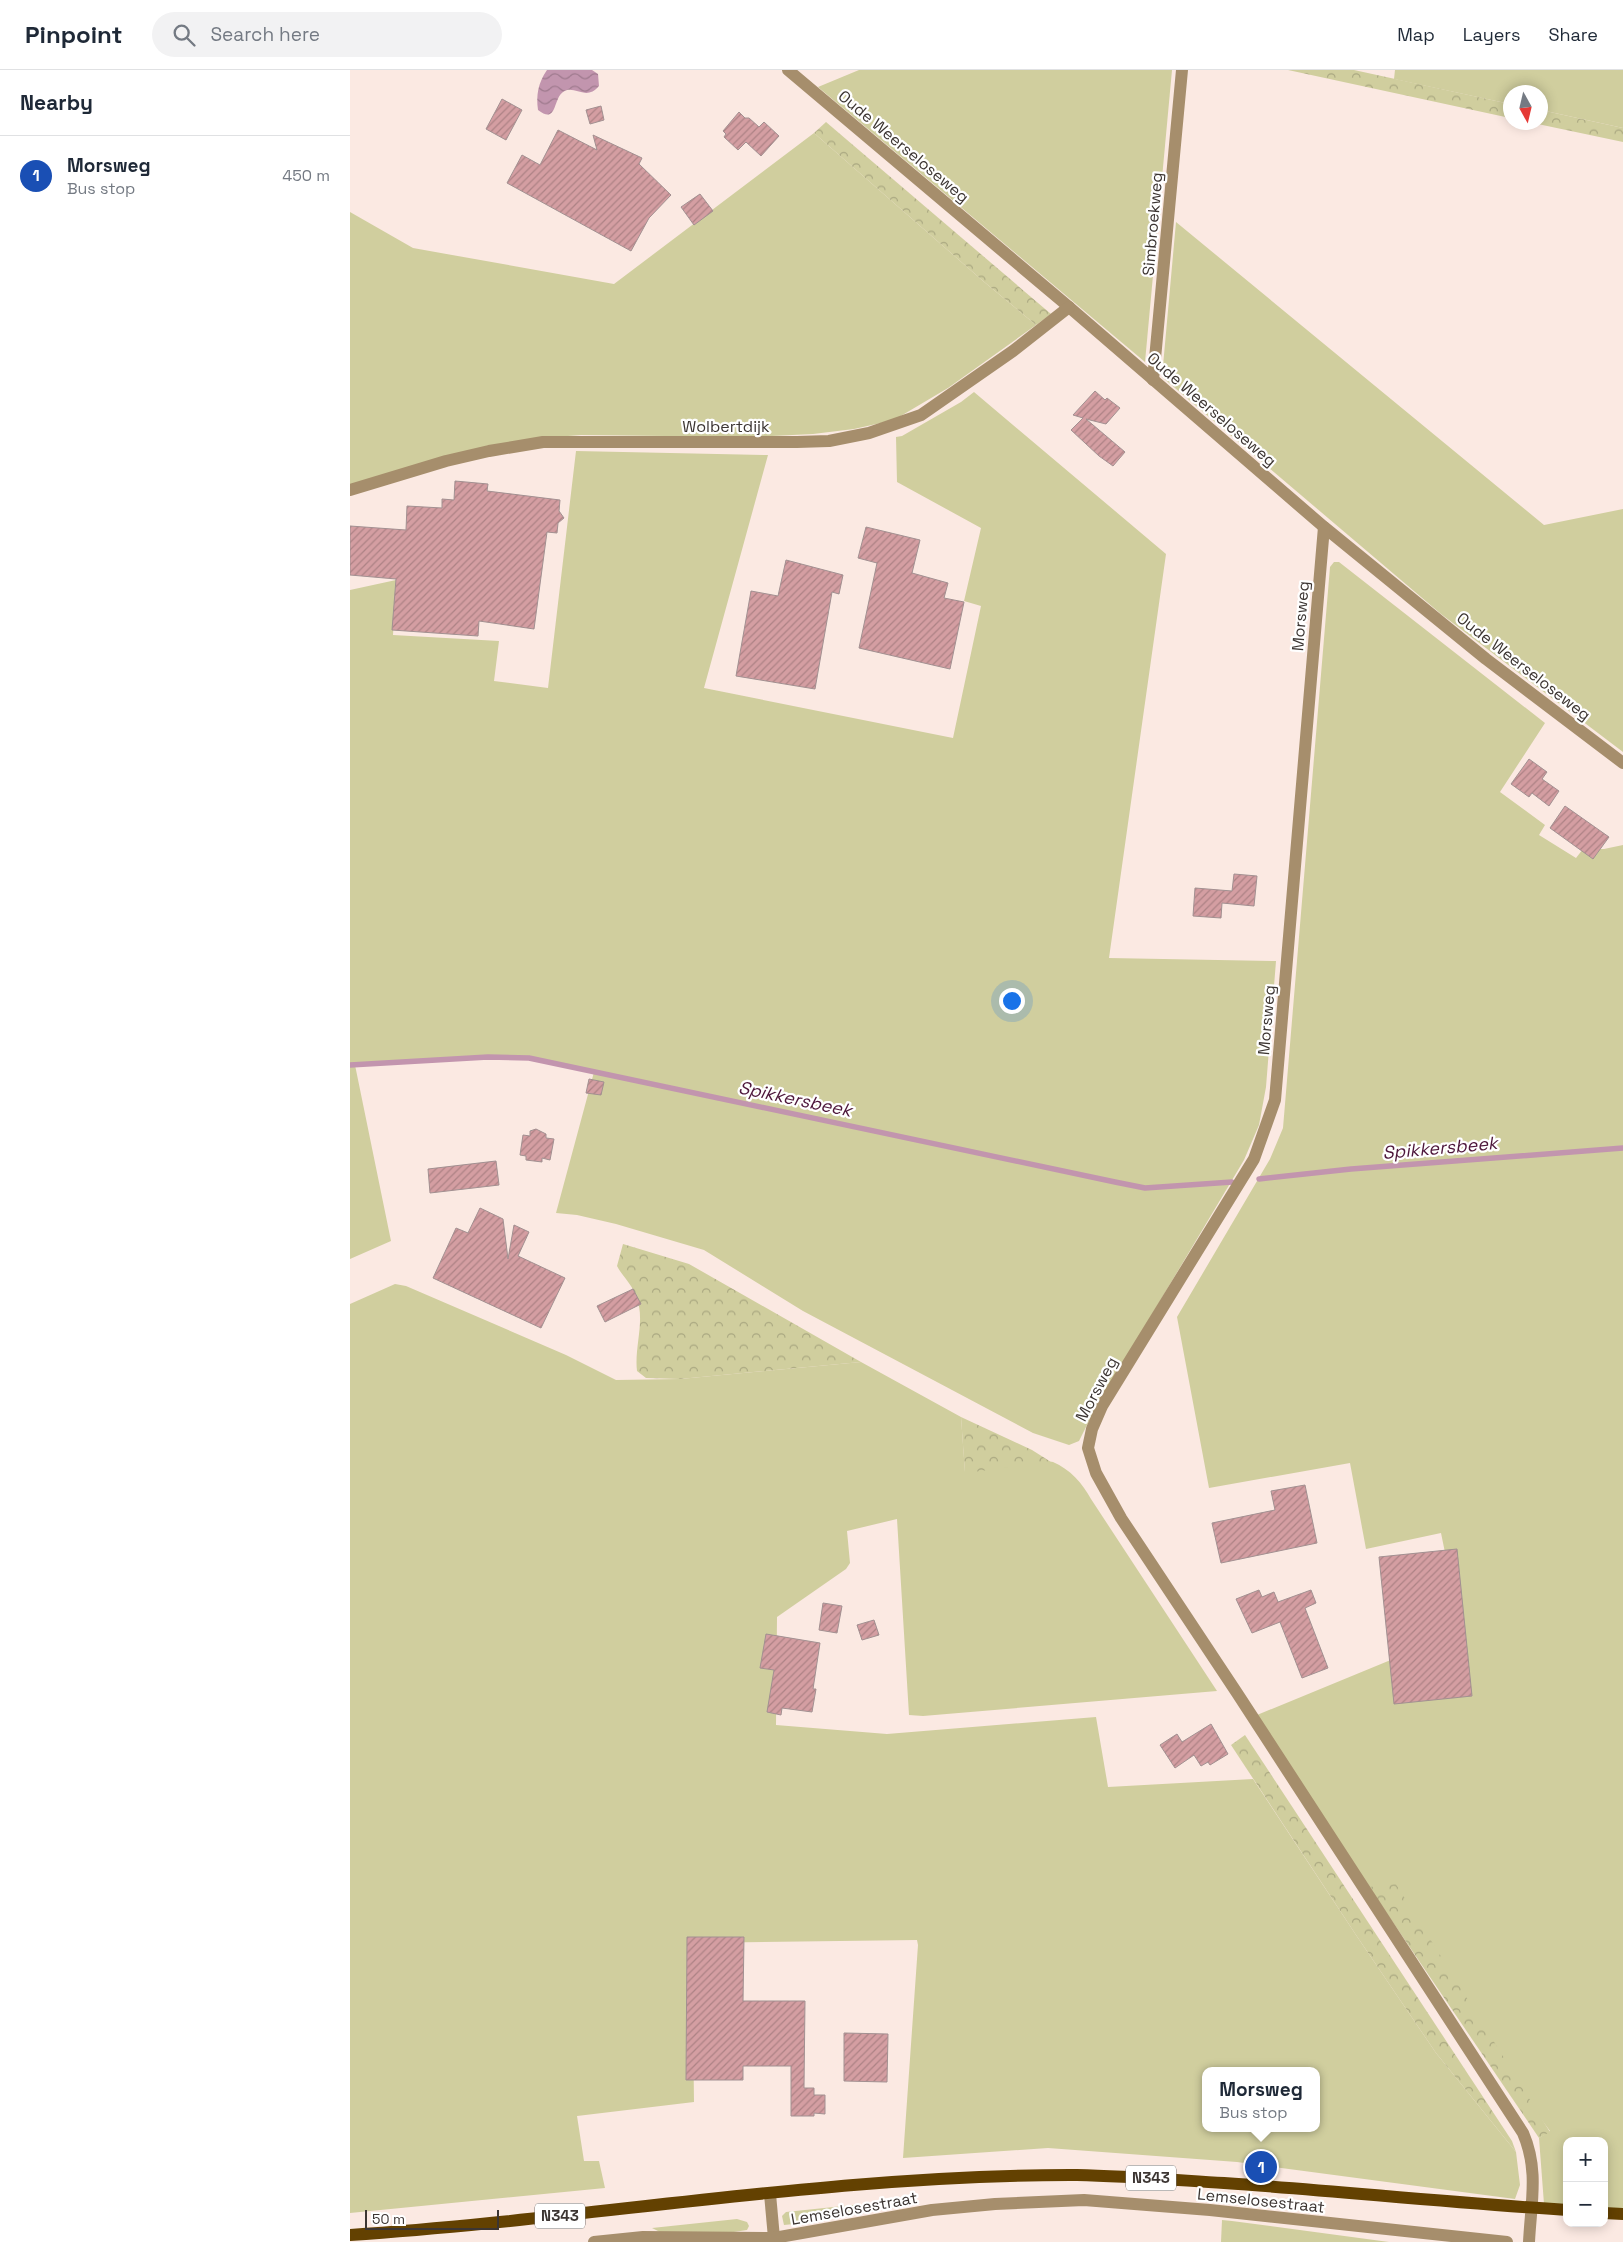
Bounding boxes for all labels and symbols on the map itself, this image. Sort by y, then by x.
street label: Oude Weerseloseweg [834,85,974,207]
north arrow [1503,85,1548,130]
street label: Simbroekweg [1138,171,1167,277]
street label: Oude Weerseloseweg [1143,347,1281,471]
street label: Wolbertdijk [682,416,770,437]
street label: Morsweg [1287,580,1314,652]
street label: Oude Weerseloseweg [1452,607,1595,725]
street label: Morsweg [1253,984,1280,1056]
your location [999,988,1025,1014]
water label: Spikkersbeek [736,1075,856,1122]
water label: Spikkersbeek [1382,1131,1501,1164]
street label: Morsweg [1071,1353,1122,1425]
pin: 1 [1245,2148,1277,2186]
road number: N343 [1126,2166,1176,2190]
street label: Lemselosestraat [1196,2183,1326,2218]
street label: Lemselosestraat [789,2187,919,2230]
road number: N343 [535,2204,585,2228]
scale bar [365,2207,499,2230]

